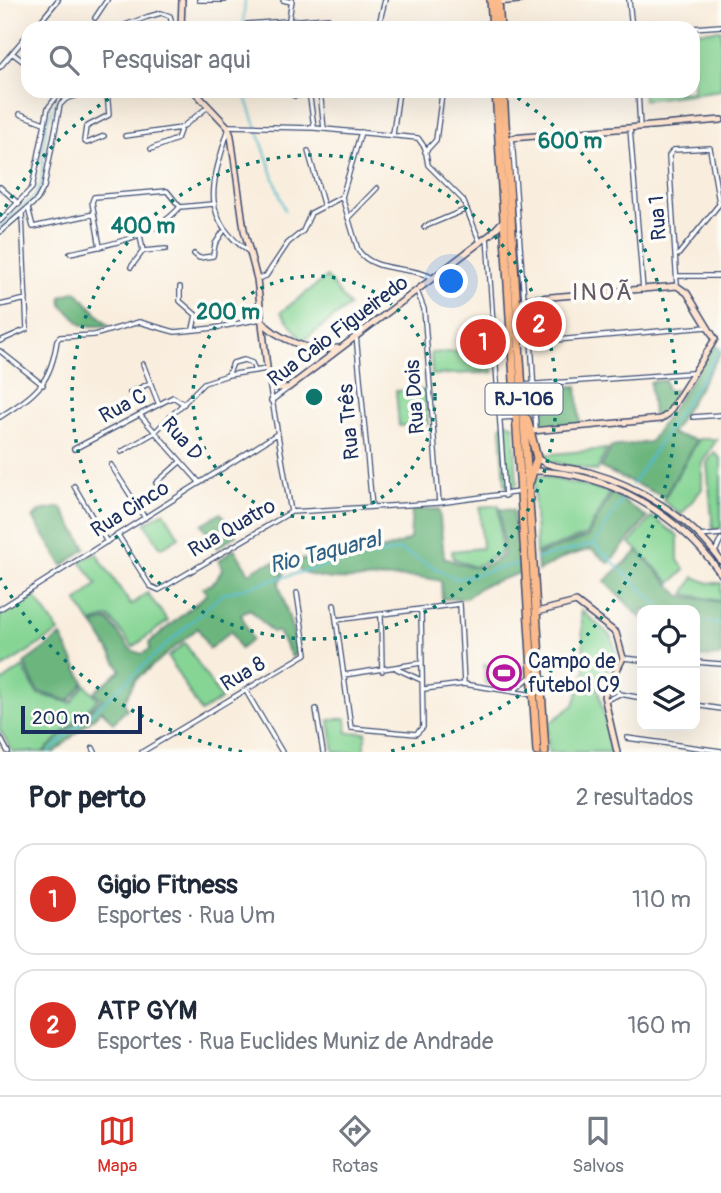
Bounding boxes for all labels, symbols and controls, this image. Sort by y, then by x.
search box [21,21,700,98]
icon: search [45,41,83,79]
text: Pesquisar aqui [101,44,250,76]
text: 600 m [538,128,602,155]
street label: Rua 1 [643,194,673,242]
text: 400 m [111,213,175,240]
your location [434,264,468,298]
street label: Rua Caio Figueiredo [262,269,414,393]
district label: INOÃ [572,278,634,307]
pin: 2 [516,298,562,350]
text: 200 m [196,299,260,326]
pin: 1 [460,316,506,368]
street label: Rua Dois [399,358,431,435]
street label: Rua C [95,382,151,430]
street label: Rua Três [332,382,366,461]
road number: RJ-106 [486,384,562,414]
centre of rings [302,385,326,409]
street label: Rua D [155,411,209,467]
street label: Rua Cinco [86,474,174,544]
street label: Rua Quatro [184,492,280,564]
water label: Rio Taquaral [266,524,386,580]
map controls [637,605,700,731]
button: locate [637,605,700,668]
place label: Campo de futebol C9 [528,648,620,699]
street label: Rua 8 [216,650,270,698]
sports icon: Campo de futebol C9 [485,654,523,692]
button: layers [637,668,700,731]
scale bar [21,703,142,735]
text: 200 m [32,706,90,730]
text: Por perto [28,779,146,816]
text: 2 resultados [576,783,693,812]
text: Gigio Fitness [97,869,238,901]
text: 1 [49,885,58,914]
text: 110 m [632,885,691,914]
text: Esportes · Rua Um [97,901,275,930]
text: ATP GYM [97,995,197,1027]
text: 2 [47,1011,59,1040]
text: 160 m [627,1011,691,1040]
text: Esportes · Rua Euclides Muniz de Andrade [97,1027,493,1056]
tab: Mapa [97,1112,137,1178]
tab: Rotas [332,1112,378,1178]
tab: Salvos [572,1112,624,1178]

